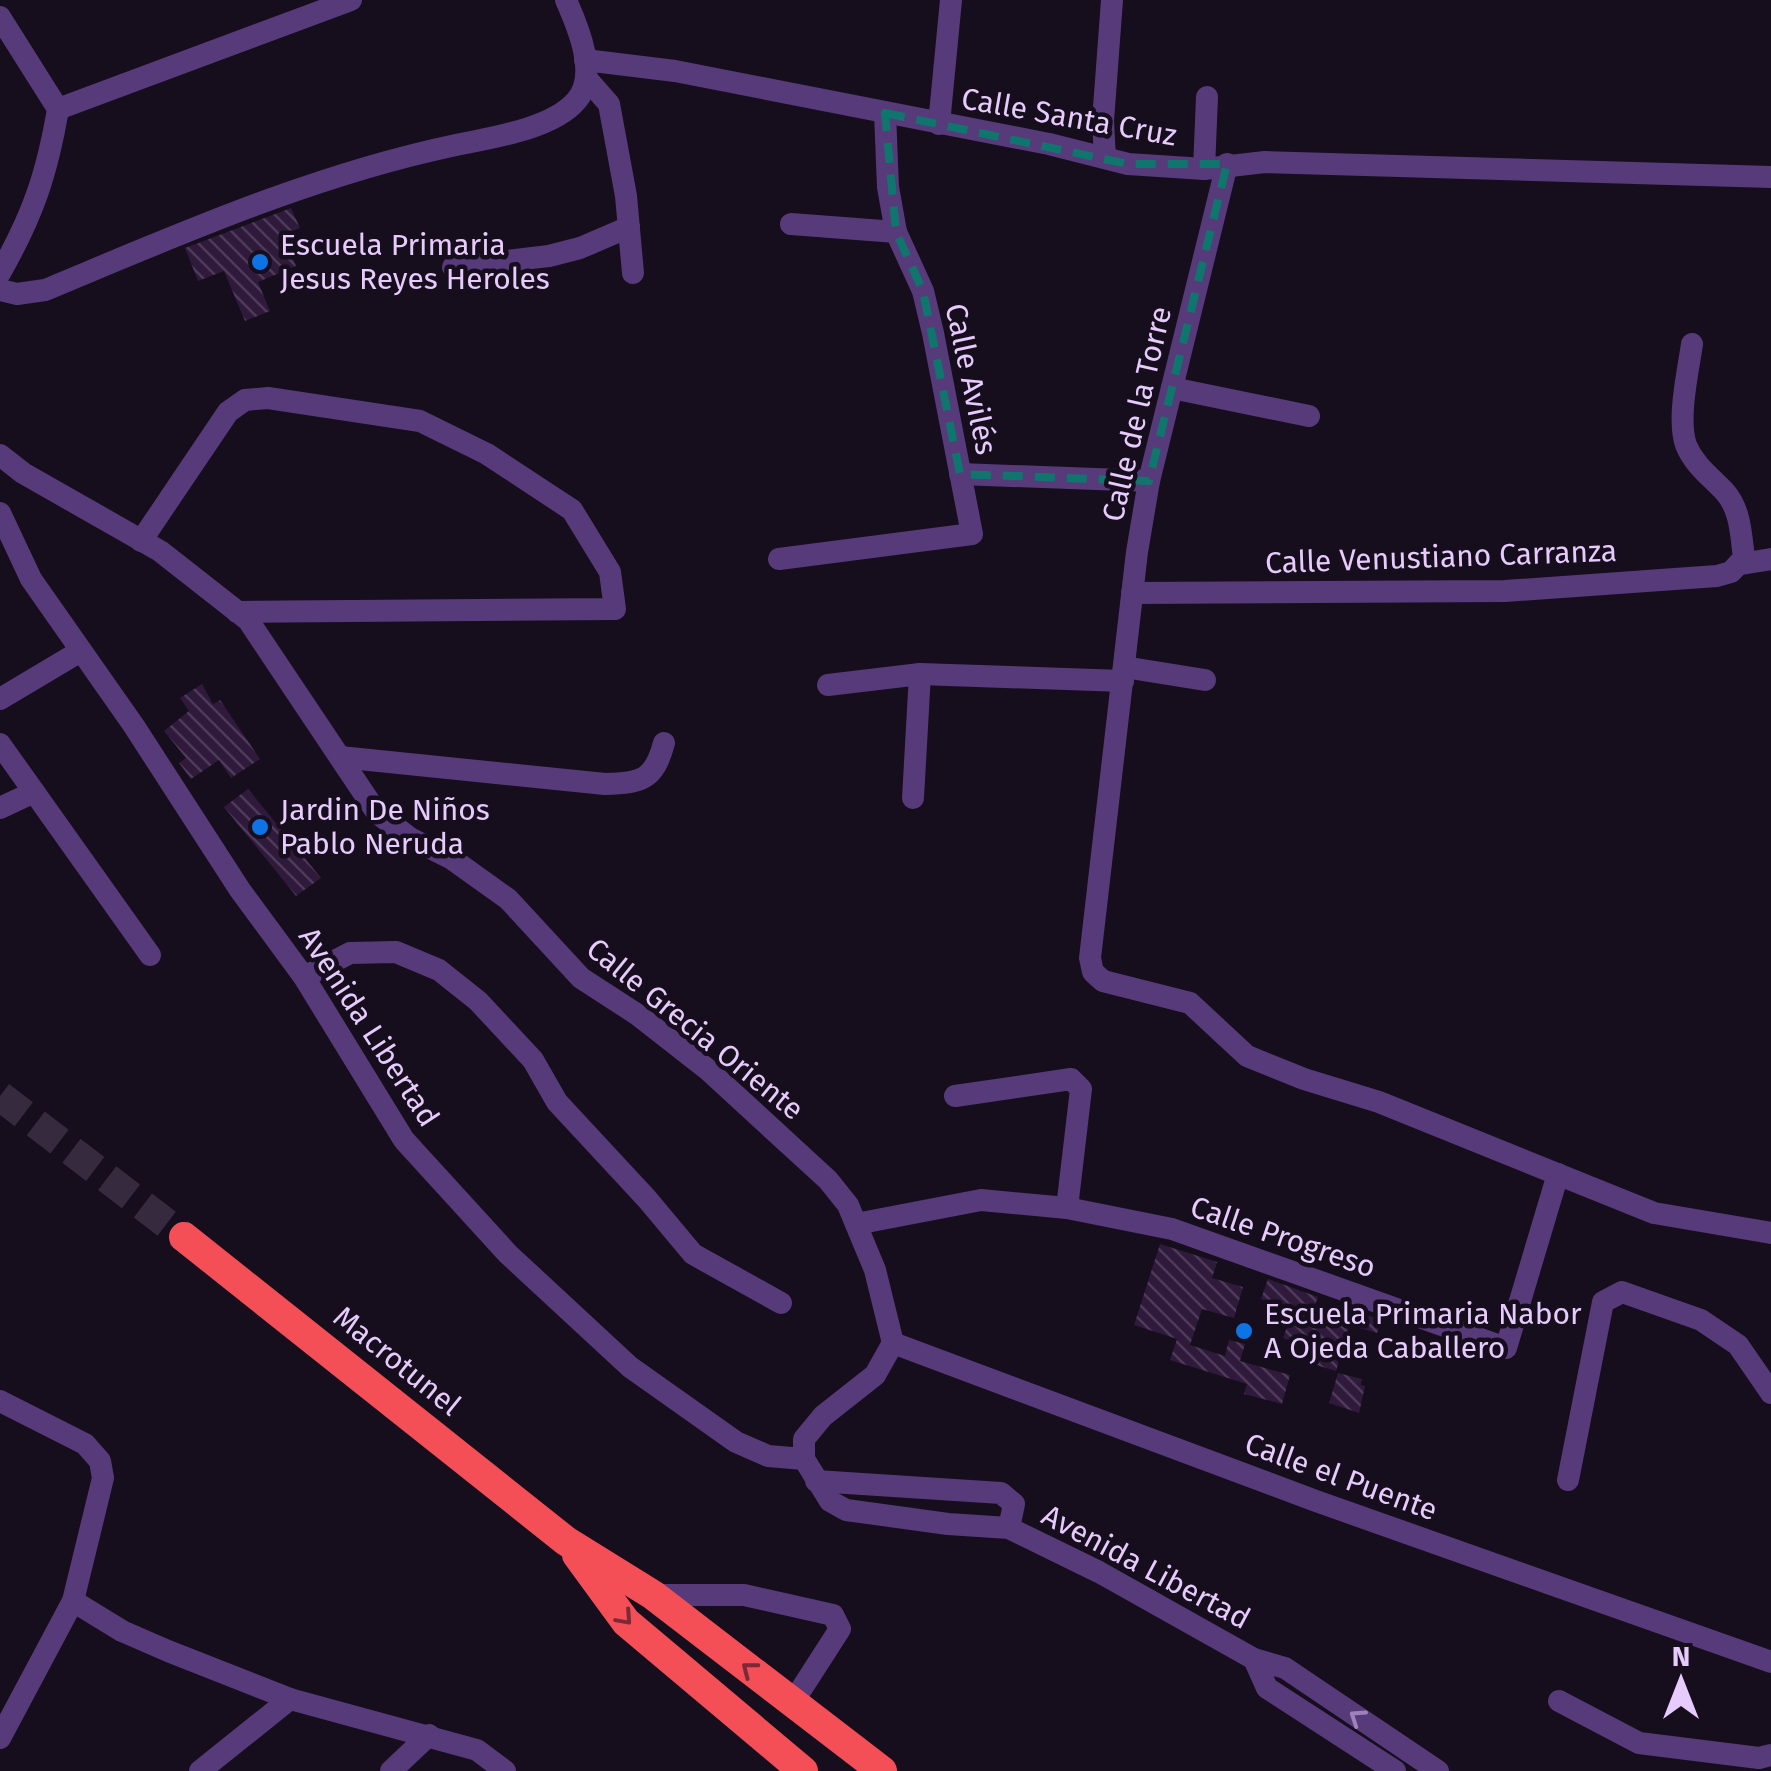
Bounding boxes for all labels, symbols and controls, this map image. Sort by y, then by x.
street label: Calle Santa Cruz [959,80,1179,154]
place label: Escuela Primaria Jesus Reyes Heroles [280,227,550,297]
marker: Escuela Primaria Jesus Reyes Heroles [249,251,271,273]
street label: Calle Avilés [937,300,1005,458]
street label: Calle de la Torre [1095,303,1179,525]
street label: Calle Venustiano Carranza [1264,533,1618,581]
place label: Jardin De Niños Pablo Neruda [280,792,490,862]
marker: Jardin De Niños Pablo Neruda [249,816,271,838]
street label: Avenida Libertad [291,921,447,1133]
street label: Calle Grecia Oriente [579,930,811,1128]
street label: Calle Progreso [1186,1188,1380,1286]
place label: Escuela Primaria Nabor A Ojeda Caballero [1264,1296,1582,1366]
street label: Macrotunel [326,1299,468,1423]
marker: Escuela Primaria Nabor A Ojeda Caballero [1233,1320,1255,1342]
street label: Calle el Puente [1240,1426,1442,1528]
street label: Avenida Libertad [1036,1497,1256,1637]
one-way arrow [614,1606,632,1625]
north arrow [1631,1631,1731,1731]
text: N [1672,1640,1690,1673]
one-way arrow [742,1663,760,1680]
one-way arrow [1350,1710,1368,1729]

